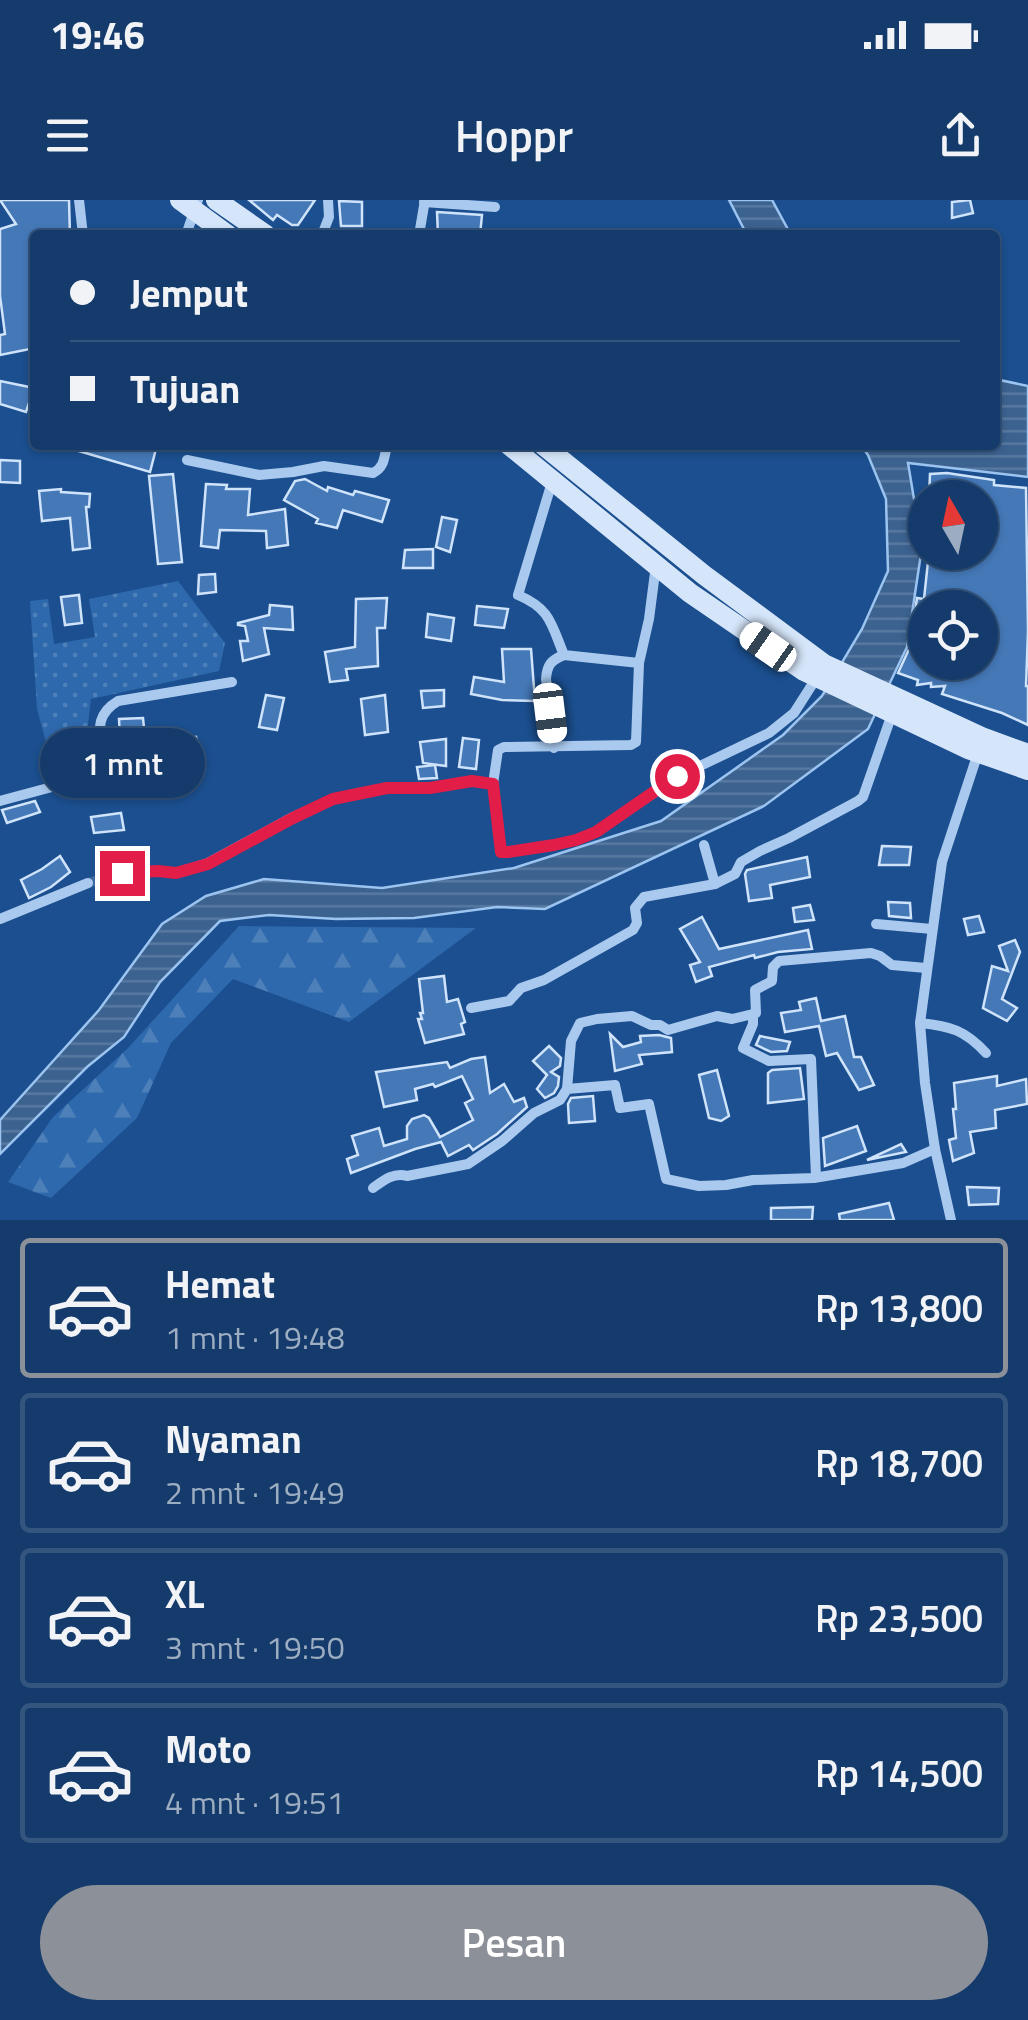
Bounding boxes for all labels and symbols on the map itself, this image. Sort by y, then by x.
north arrow [908,480,998,570]
car [735,618,801,676]
car [531,681,569,745]
callout: 1 mnt [39,728,204,798]
route start [655,754,700,799]
route end [100,851,145,896]

